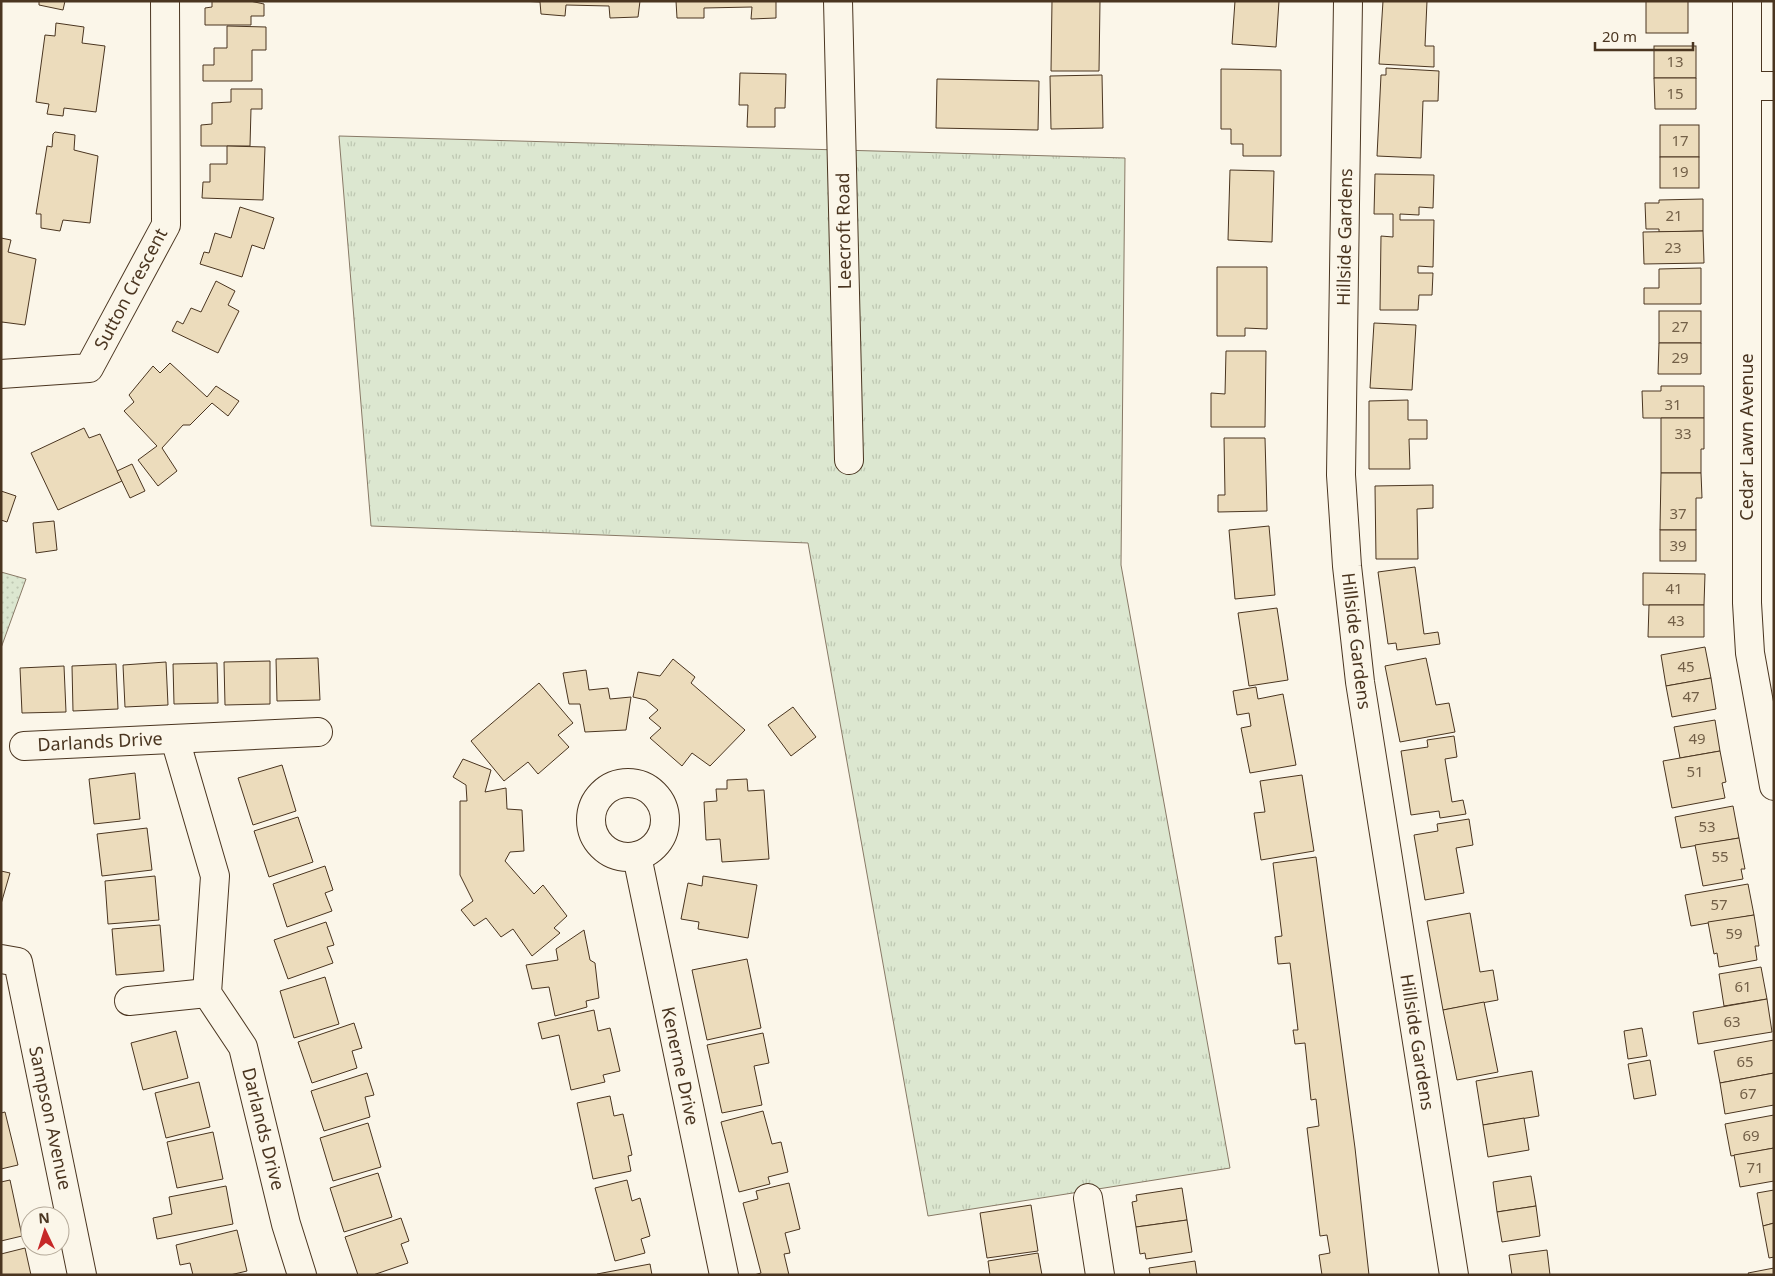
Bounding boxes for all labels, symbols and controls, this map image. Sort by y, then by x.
scale bar [1595,20,1692,52]
text: 20 m [1602,26,1637,46]
house number: 13 [1666,51,1684,71]
house number: 15 [1666,83,1684,103]
house number: 17 [1671,130,1689,150]
house number: 19 [1671,161,1689,181]
street label: Hillside Gardens [1331,168,1357,306]
street label: Leecroft Road [830,172,856,290]
house number: 21 [1665,205,1683,225]
street label: Sutton Crescent [88,223,172,353]
house number: 23 [1664,237,1682,257]
house number: 27 [1671,316,1689,336]
house number: 29 [1671,347,1689,367]
street label: Cedar Lawn Avenue [1734,353,1758,521]
house number: 31 [1664,394,1682,414]
house number: 33 [1674,423,1692,443]
house number: 37 [1669,503,1687,523]
house number: 39 [1669,535,1687,555]
street label: Hillside Gardens [1337,571,1377,711]
house number: 41 [1665,578,1683,598]
house number: 43 [1667,610,1685,630]
house number: 45 [1677,656,1695,676]
house number: 47 [1682,686,1700,706]
street label: Darlands Drive [37,726,163,756]
house number: 49 [1688,728,1706,748]
house number: 51 [1686,761,1704,781]
house number: 53 [1698,816,1716,836]
house number: 55 [1711,846,1729,866]
house number: 57 [1710,894,1728,914]
house number: 59 [1725,923,1743,943]
street label: Hillside Gardens [1395,972,1441,1112]
house number: 61 [1734,976,1752,996]
street label: Kenerne Drive [657,1004,705,1127]
house number: 63 [1723,1011,1741,1031]
street label: Sampson Avenue [24,1044,78,1192]
house number: 65 [1736,1051,1754,1071]
street label: Darlands Drive [237,1065,291,1193]
house number: 67 [1739,1083,1757,1103]
house number: 69 [1742,1125,1760,1145]
house number: 71 [1746,1157,1764,1177]
north arrow [20,1206,70,1256]
text: N [38,1208,50,1227]

